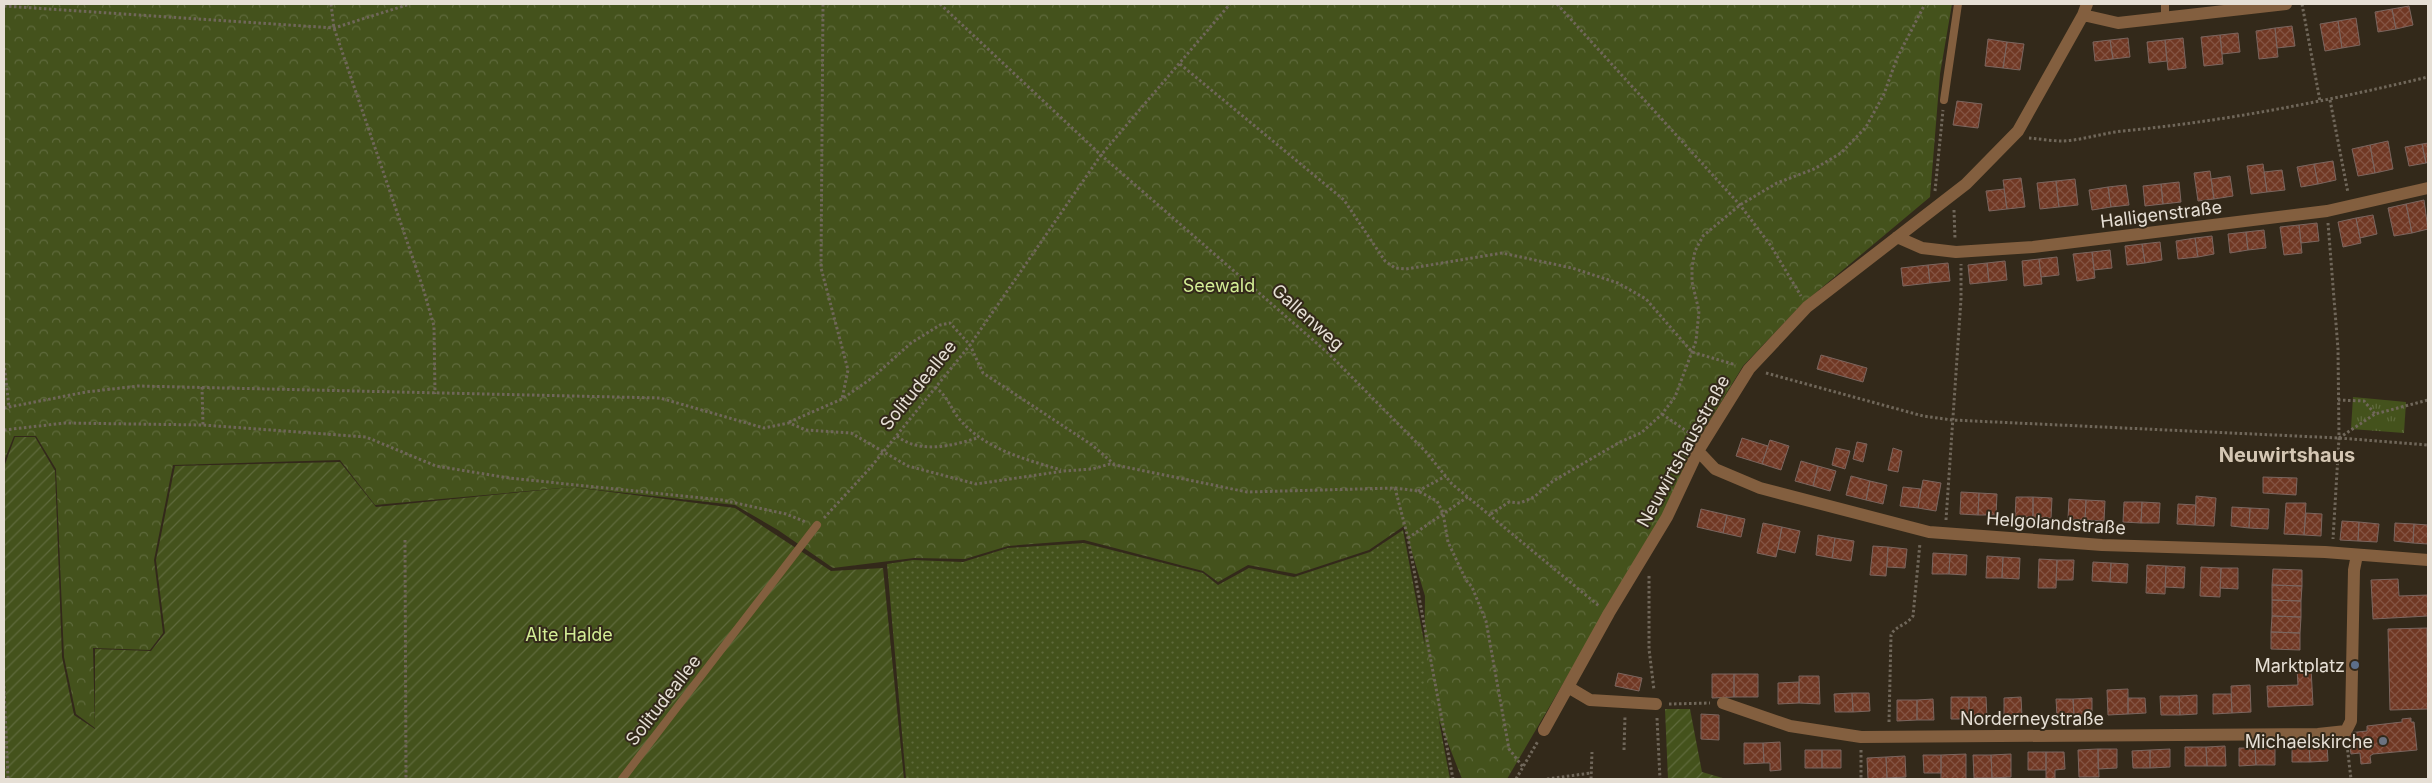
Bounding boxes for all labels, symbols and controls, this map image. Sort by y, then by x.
street label: Halligenstraße [2099,196,2223,232]
park label: Seewald [1183,275,1255,296]
street label: Gallenweg [1268,279,1348,355]
street label: Solitudeallee [876,336,960,434]
street label: Neuwirtshausstraße [1632,371,1734,531]
district label: Neuwirtshaus [2219,443,2355,467]
street label: Helgolandstraße [1985,508,2127,538]
park label: Alte Halde [525,624,613,645]
street label: Solitudeallee [621,651,705,749]
place label: Marktplatz [2254,655,2345,676]
marker: Marktplatz [2349,659,2361,671]
street label: Norderneystraße [1960,708,2104,729]
place label: Michaelskirche [2245,731,2373,752]
marker: Michaelskirche [2377,735,2389,747]

